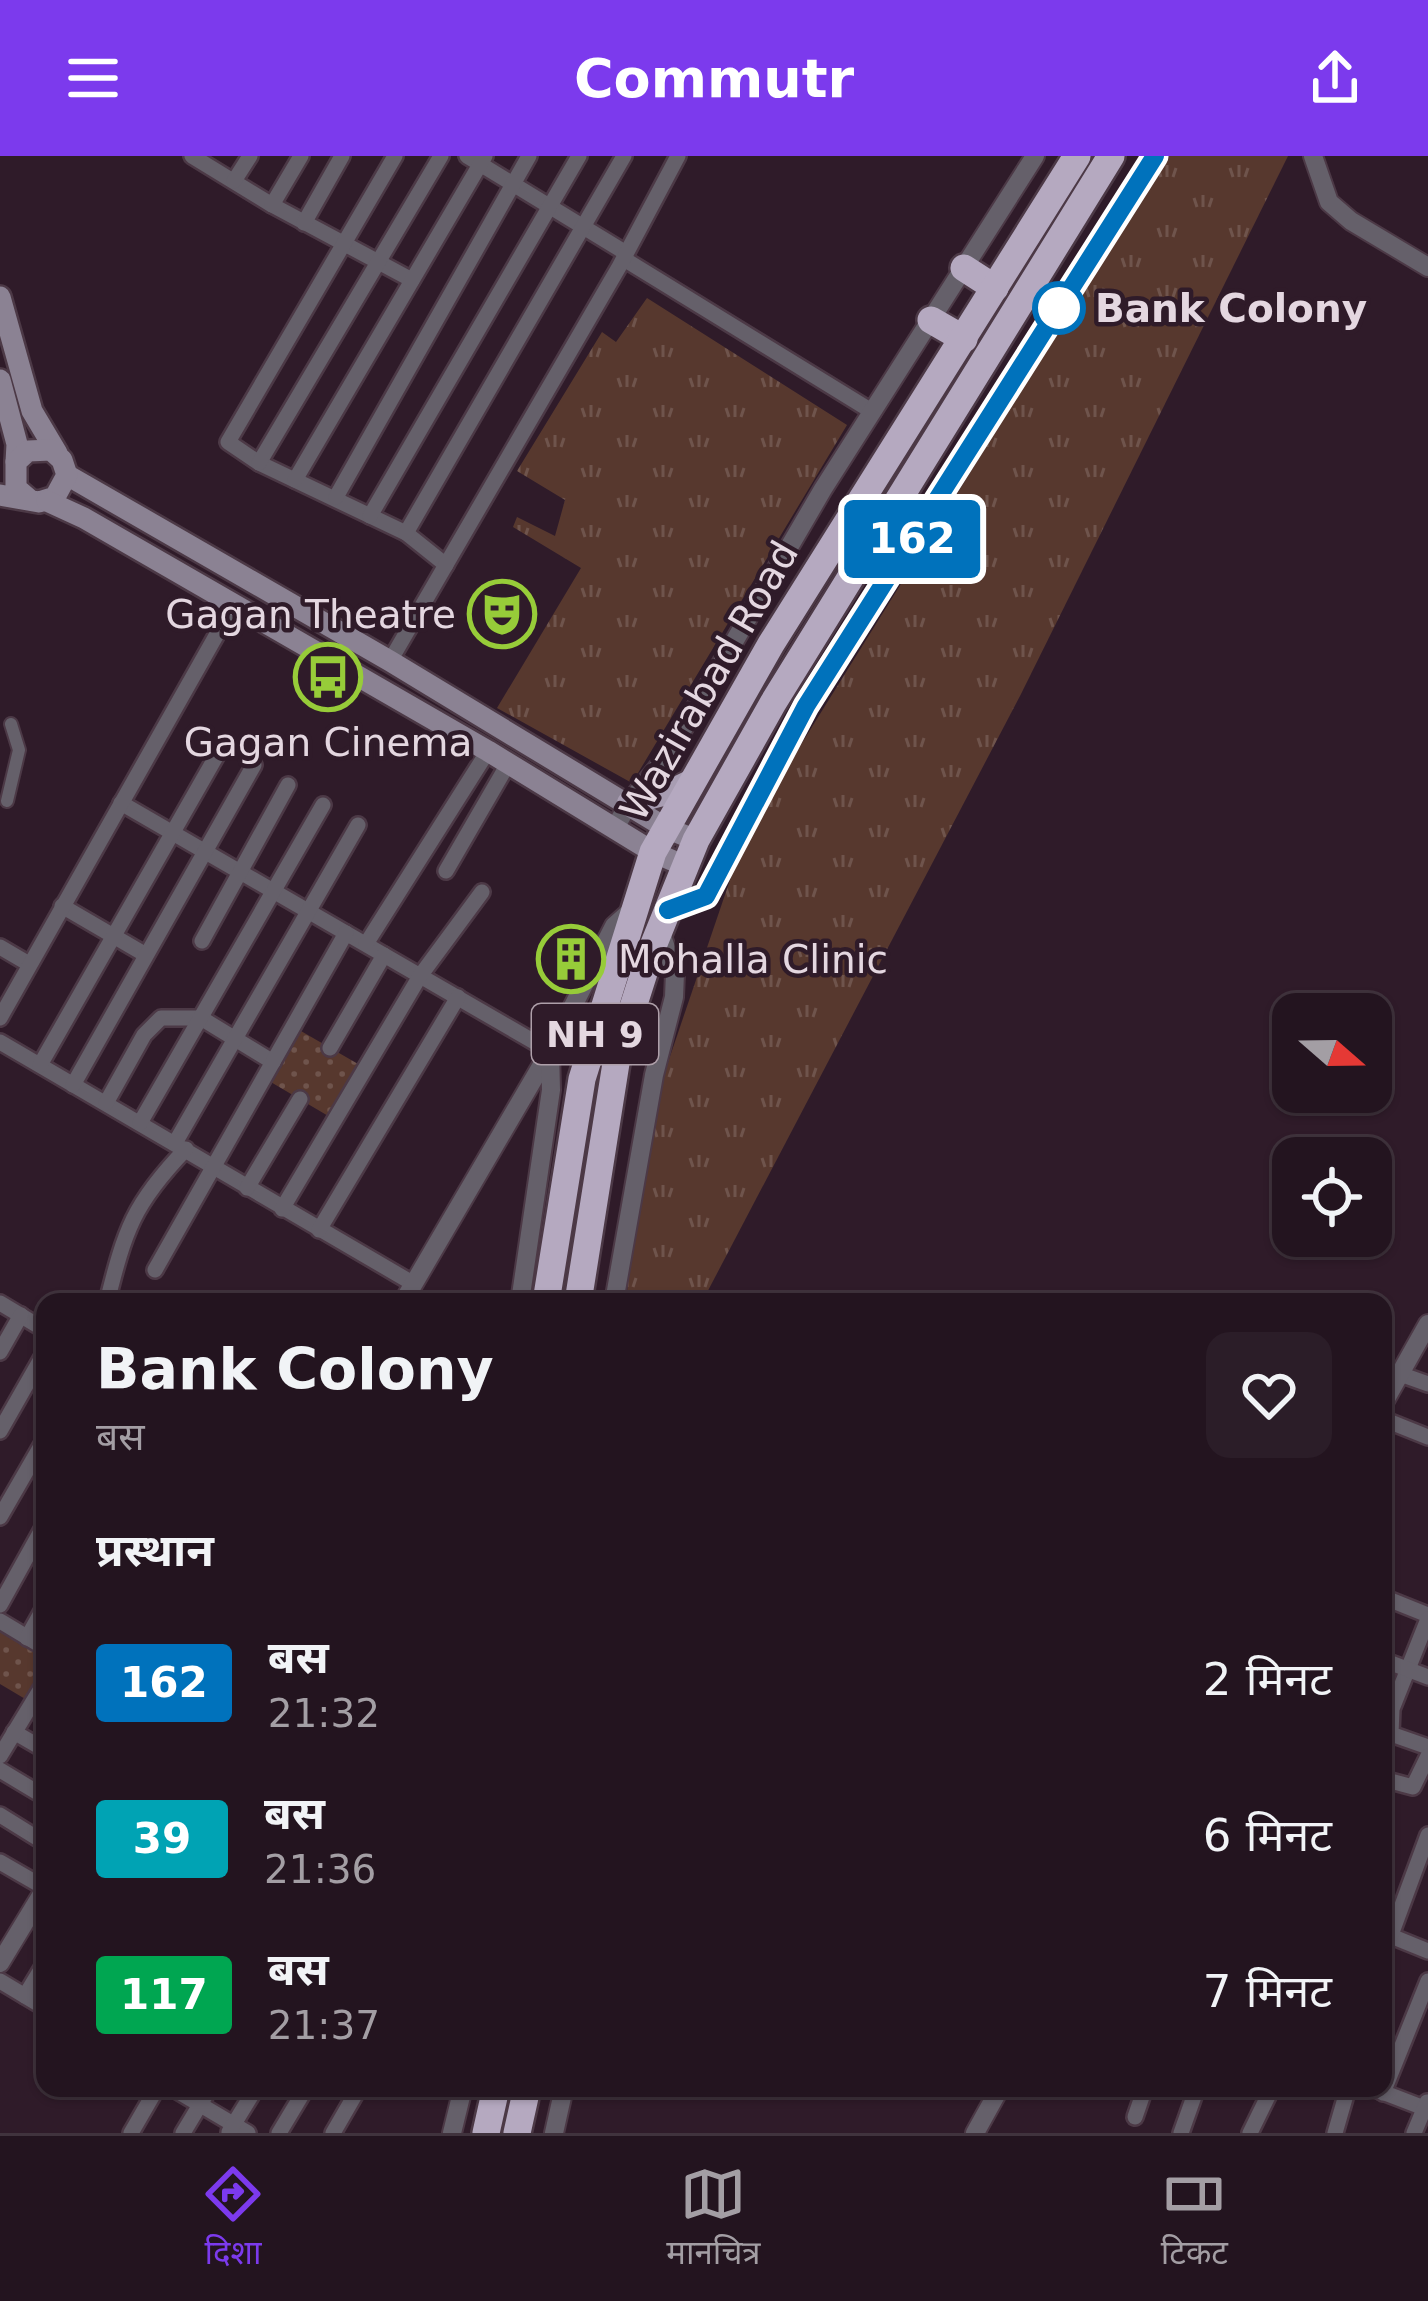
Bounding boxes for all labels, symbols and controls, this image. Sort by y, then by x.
icon: menu [60,45,126,111]
icon: share [1302,45,1368,111]
text: Commutr [574,47,854,110]
marker: Bank Colony [1034,283,1084,333]
place label: Bank Colony [1095,286,1367,331]
line badge: 162 [843,500,981,578]
text: 162 [868,514,956,563]
street label: Wazirabad Road [611,533,807,829]
theatre icon: Gagan Theatre [467,579,537,649]
place label: Gagan Theatre [165,592,456,637]
bus stop icon: Gagan Cinema [293,642,363,712]
place label: Gagan Cinema [184,720,472,765]
building icon: Mohalla Clinic [536,924,606,994]
place label: Mohalla Clinic [618,937,888,982]
north arrow [1272,993,1392,1113]
map controls [1272,993,1392,1257]
road number: NH 9 [532,1004,658,1064]
button: locate [1272,1137,1392,1257]
button: heart [1206,1332,1332,1458]
text: Bank Colony [96,1336,494,1402]
text: बस [96,1414,145,1459]
text: प्रस्थान [96,1524,214,1577]
text: बस [268,1631,329,1684]
text: 2 मिनट [1203,1653,1332,1706]
text: 162 [120,1658,208,1707]
text: 21:32 [268,1691,380,1736]
text: बस [264,1787,325,1840]
text: 6 मिनट [1203,1809,1332,1862]
text: 39 [133,1814,191,1863]
text: 21:36 [264,1847,376,1892]
text: बस [268,1943,329,1996]
text: 7 मिनट [1203,1965,1332,2018]
text: 117 [120,1970,208,2019]
text: 21:37 [268,2003,380,2048]
tab: दिशा [200,2161,266,2277]
tab: मानचित्र [666,2161,761,2277]
tab: टिकट [1161,2161,1228,2277]

